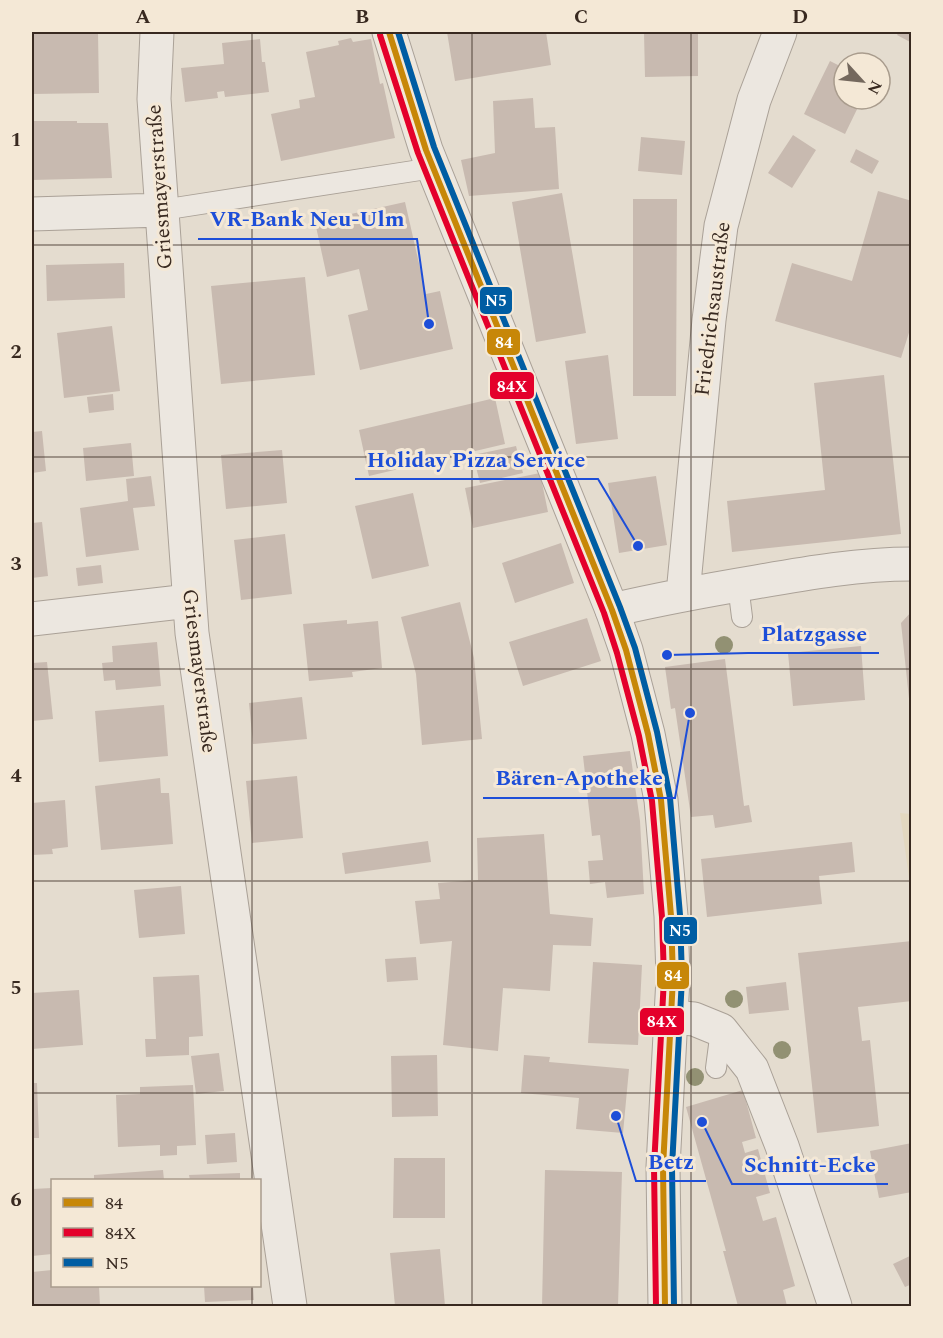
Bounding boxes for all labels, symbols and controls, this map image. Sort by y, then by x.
text: A [135,2,151,32]
text: B [355,2,369,32]
text: C [574,2,588,32]
text: D [792,2,808,32]
north arrow [832,51,892,111]
text: N [861,76,888,99]
street label: Griesmayerstraße [138,104,182,270]
text: 1 [10,125,22,155]
callout: VR-Bank Neu-Ulm [198,199,417,239]
text: VR-Bank Neu-Ulm [209,203,405,236]
street label: Friedrichsaustraße [686,220,740,398]
line badge: N5 [479,286,513,315]
text: N5 [485,289,507,313]
line badge: 84 [486,328,521,356]
text: 84 [495,331,513,355]
text: 2 [10,337,22,367]
line badge: 84X [489,371,535,400]
text: 84X [497,375,528,399]
callout: Holiday Pizza Service [355,439,598,479]
text: Holiday Pizza Service [367,444,585,477]
text: 3 [10,549,22,579]
street label: Griesmayerstraße [173,587,225,755]
callout: Platzgasse [748,613,879,653]
text: Platzgasse [761,618,867,651]
callout: Bären-Apotheke [483,758,675,798]
text: 4 [10,761,22,791]
text: Bären-Apotheke [495,762,663,795]
line badge: N5 [663,916,698,945]
text: N5 [669,919,691,943]
line badge: 84 [656,961,690,990]
text: 84 [664,964,682,988]
text: 5 [10,973,22,1003]
line badge: 84X [639,1007,685,1036]
text: 84X [647,1010,678,1034]
callout: Betz [636,1141,706,1181]
callout: Schnitt-Ecke [732,1144,888,1184]
text: Betz [648,1146,694,1179]
text: Schnitt-Ecke [744,1149,876,1182]
legend [51,1179,261,1287]
text: 6 [10,1185,22,1215]
text: 84 [105,1190,123,1217]
text: 84X [105,1220,136,1247]
text: N5 [105,1250,128,1277]

